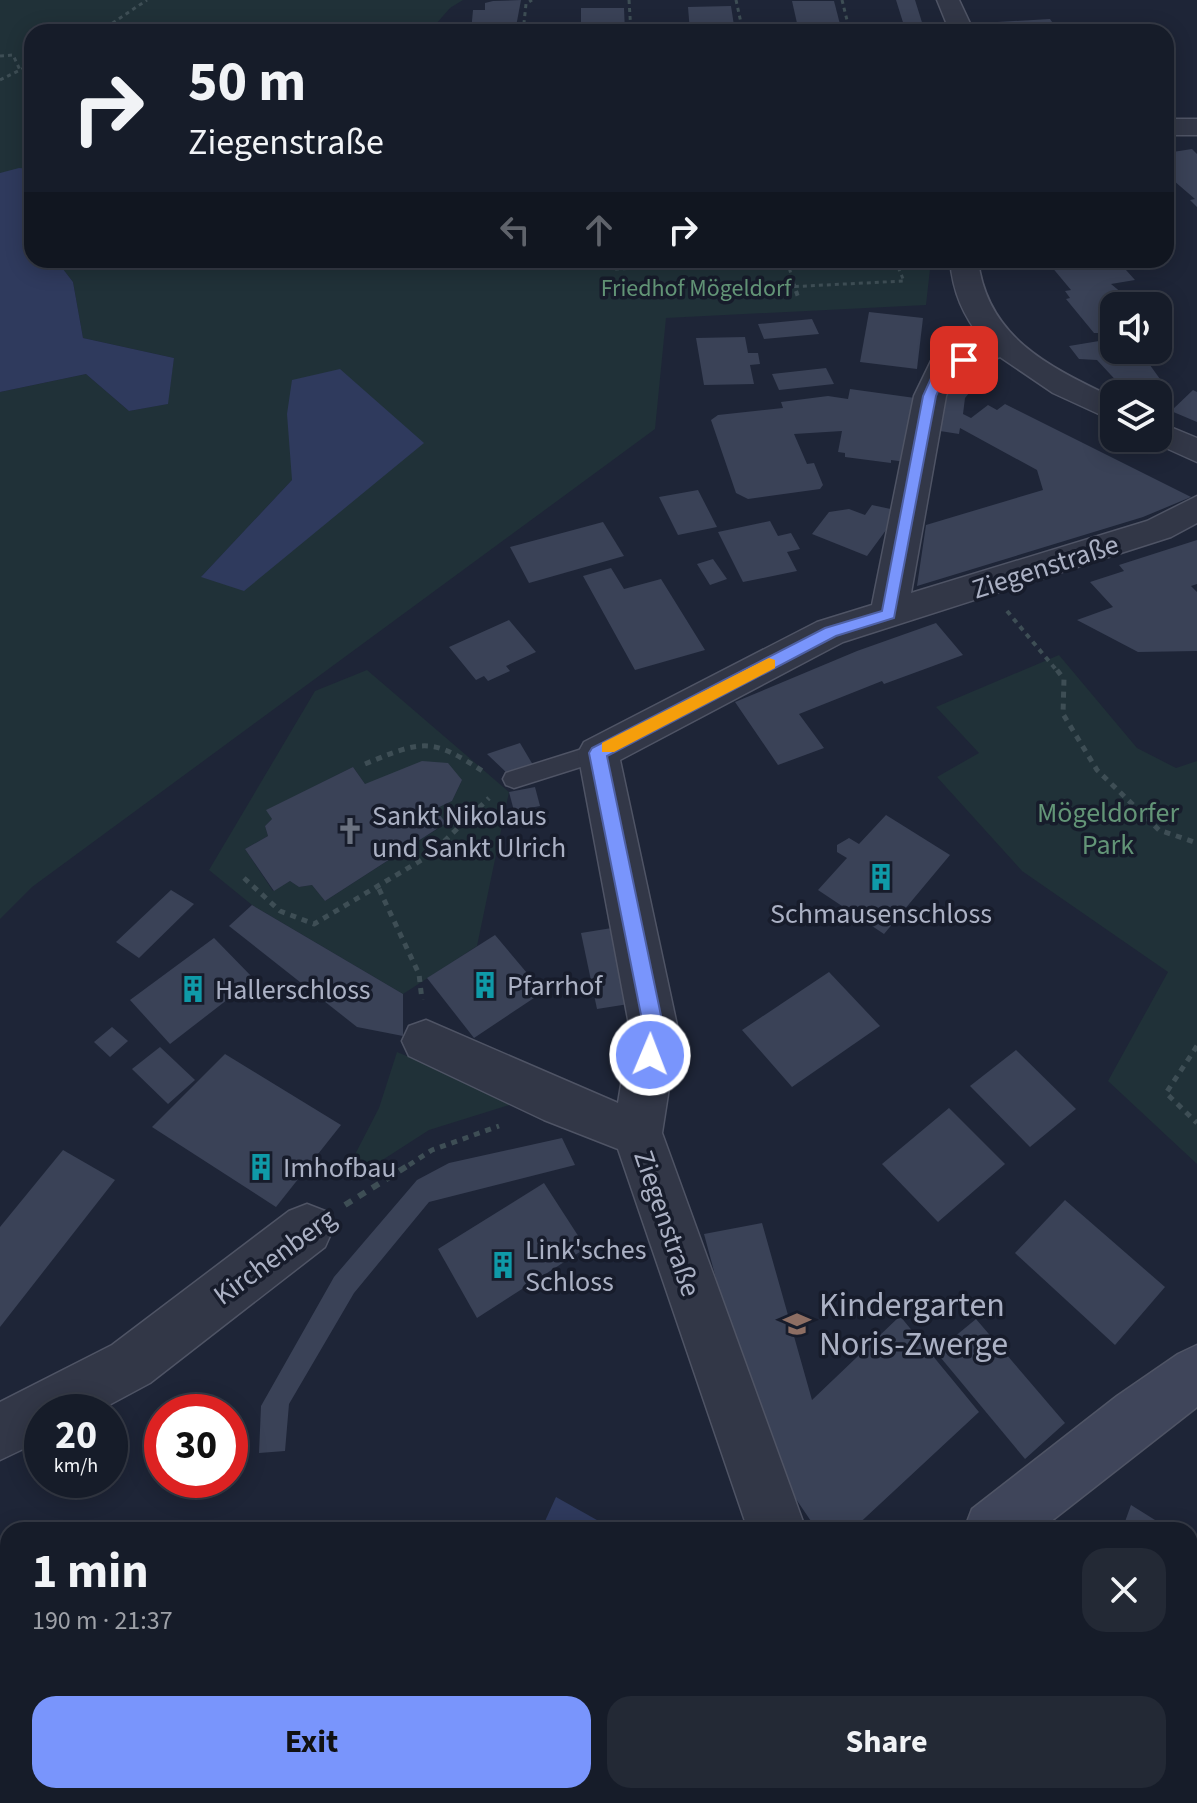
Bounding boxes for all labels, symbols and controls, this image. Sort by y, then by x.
text: 50 m [188,43,306,122]
icon: right [56,56,160,160]
text: Ziegenstraße [188,117,384,168]
icon: left [493,208,537,252]
icon: ahead [577,208,621,252]
icon: right [661,208,705,252]
park label: Friedhof Mögeldorf [601,271,792,306]
map controls [1100,292,1172,452]
button: sound [1100,292,1172,364]
pin [930,326,998,394]
icon: arrive [942,338,986,382]
button: layers [1100,380,1172,452]
street label: Ziegenstraße [967,524,1124,610]
park label: Mögeldorfer Park [1037,793,1179,865]
place label: Sankt Nikolaus und Sankt Ulrich [372,796,566,868]
church icon: Sankt Nikolaus und Sankt Ulrich [335,816,365,846]
building icon: Schmausenschloss [866,862,896,892]
place label: Schmausenschloss [770,894,992,934]
place label: Pfarrhof [507,966,603,1006]
place label: Hallerschloss [215,970,371,1010]
building icon: Pfarrhof [470,970,500,1000]
building icon: Hallerschloss [178,974,208,1004]
position arrow [608,1013,692,1097]
street label: Ziegenstraße [623,1145,711,1302]
place label: Imhofbau [283,1148,397,1188]
building icon: Imhofbau [246,1152,276,1182]
street label: Kirchenberg [205,1199,344,1315]
place label: Link'sches Schloss [525,1230,646,1302]
building icon: Link'sches Schloss [488,1250,518,1280]
place label: Kindergarten Noris-Zwerge [819,1281,1008,1369]
school or university icon: Kindergarten Noris-Zwerge [782,1309,812,1339]
speed limit sign: 30 [144,1394,248,1498]
text: 20 [55,1407,97,1464]
text: km/h [54,1452,98,1480]
text: 1 min [32,1538,149,1606]
button: close [1082,1548,1166,1632]
text: 190 m · 21:37 [32,1602,173,1639]
button: Exit [32,1696,591,1788]
button: Share [607,1696,1166,1788]

